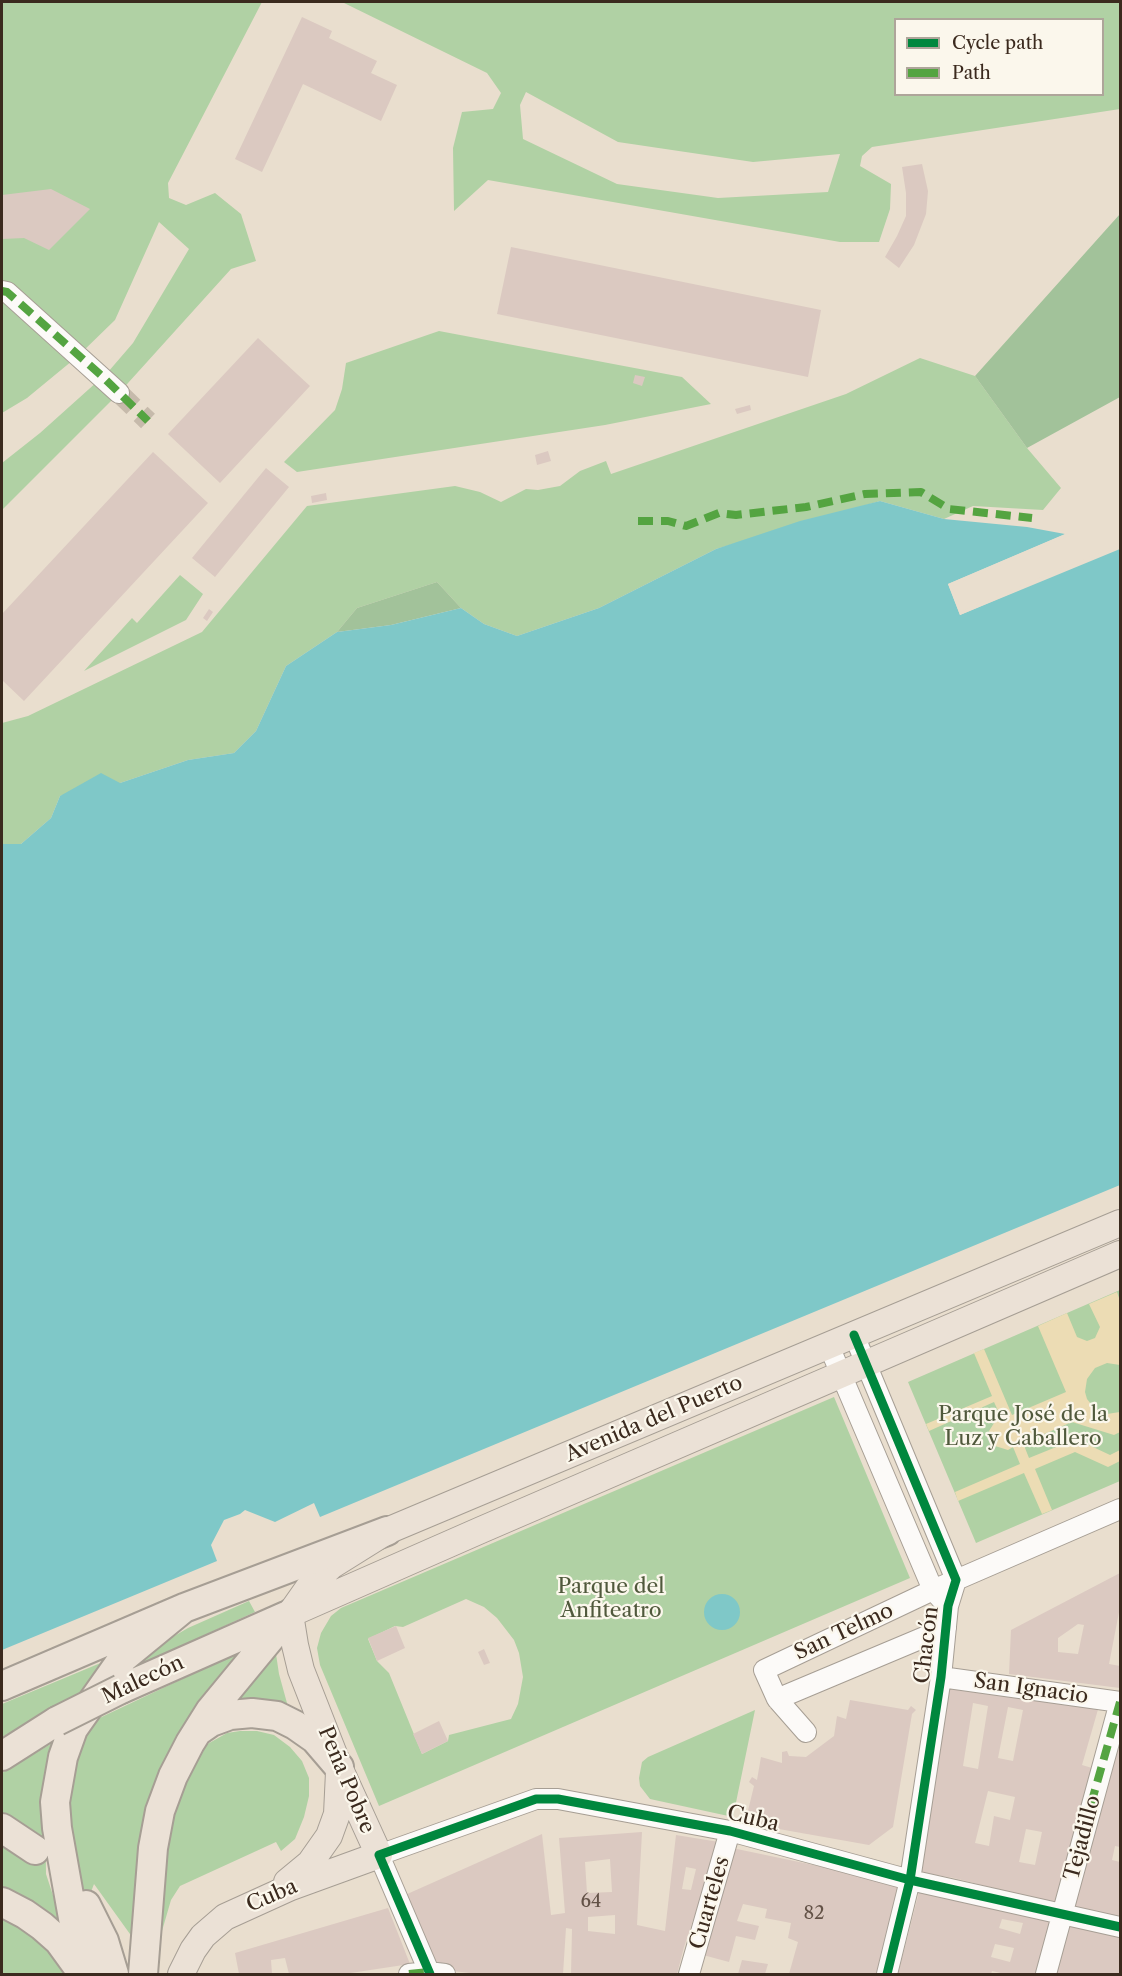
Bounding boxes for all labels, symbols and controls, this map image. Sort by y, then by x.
legend [894,18,1104,96]
text: Cycle path [952,32,1043,54]
text: Path [952,62,991,84]
street label: Avenida del Puerto [562,1370,746,1468]
park label: Parque José de la Luz y Caballero [938,1402,1108,1452]
park label: Parque del Anfiteatro [558,1574,664,1624]
street label: San Telmo [790,1598,898,1666]
street label: Chacón [910,1605,944,1685]
street label: Malecón [98,1650,188,1710]
street label: San Ignacio [972,1668,1090,1710]
street label: Peña Pobre [312,1723,380,1837]
street label: Tejadillo [1060,1793,1106,1883]
street label: Cuba [724,1800,782,1838]
street label: Cuarteles [685,1854,735,1952]
street label: Cuba [243,1874,301,1918]
house number: 64 [581,1891,601,1913]
house number: 82 [803,1903,825,1925]

